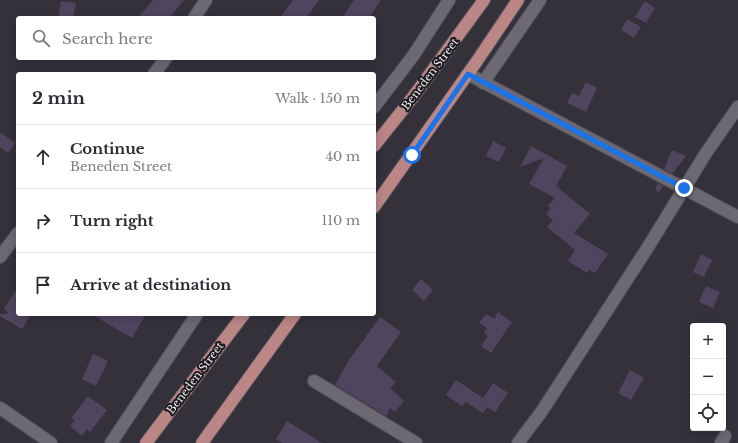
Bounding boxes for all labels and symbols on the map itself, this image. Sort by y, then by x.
street label: Beneden Street [398,35,462,113]
route start [403,146,421,164]
route end [675,179,693,197]
street label: Beneden Street [163,339,227,417]

